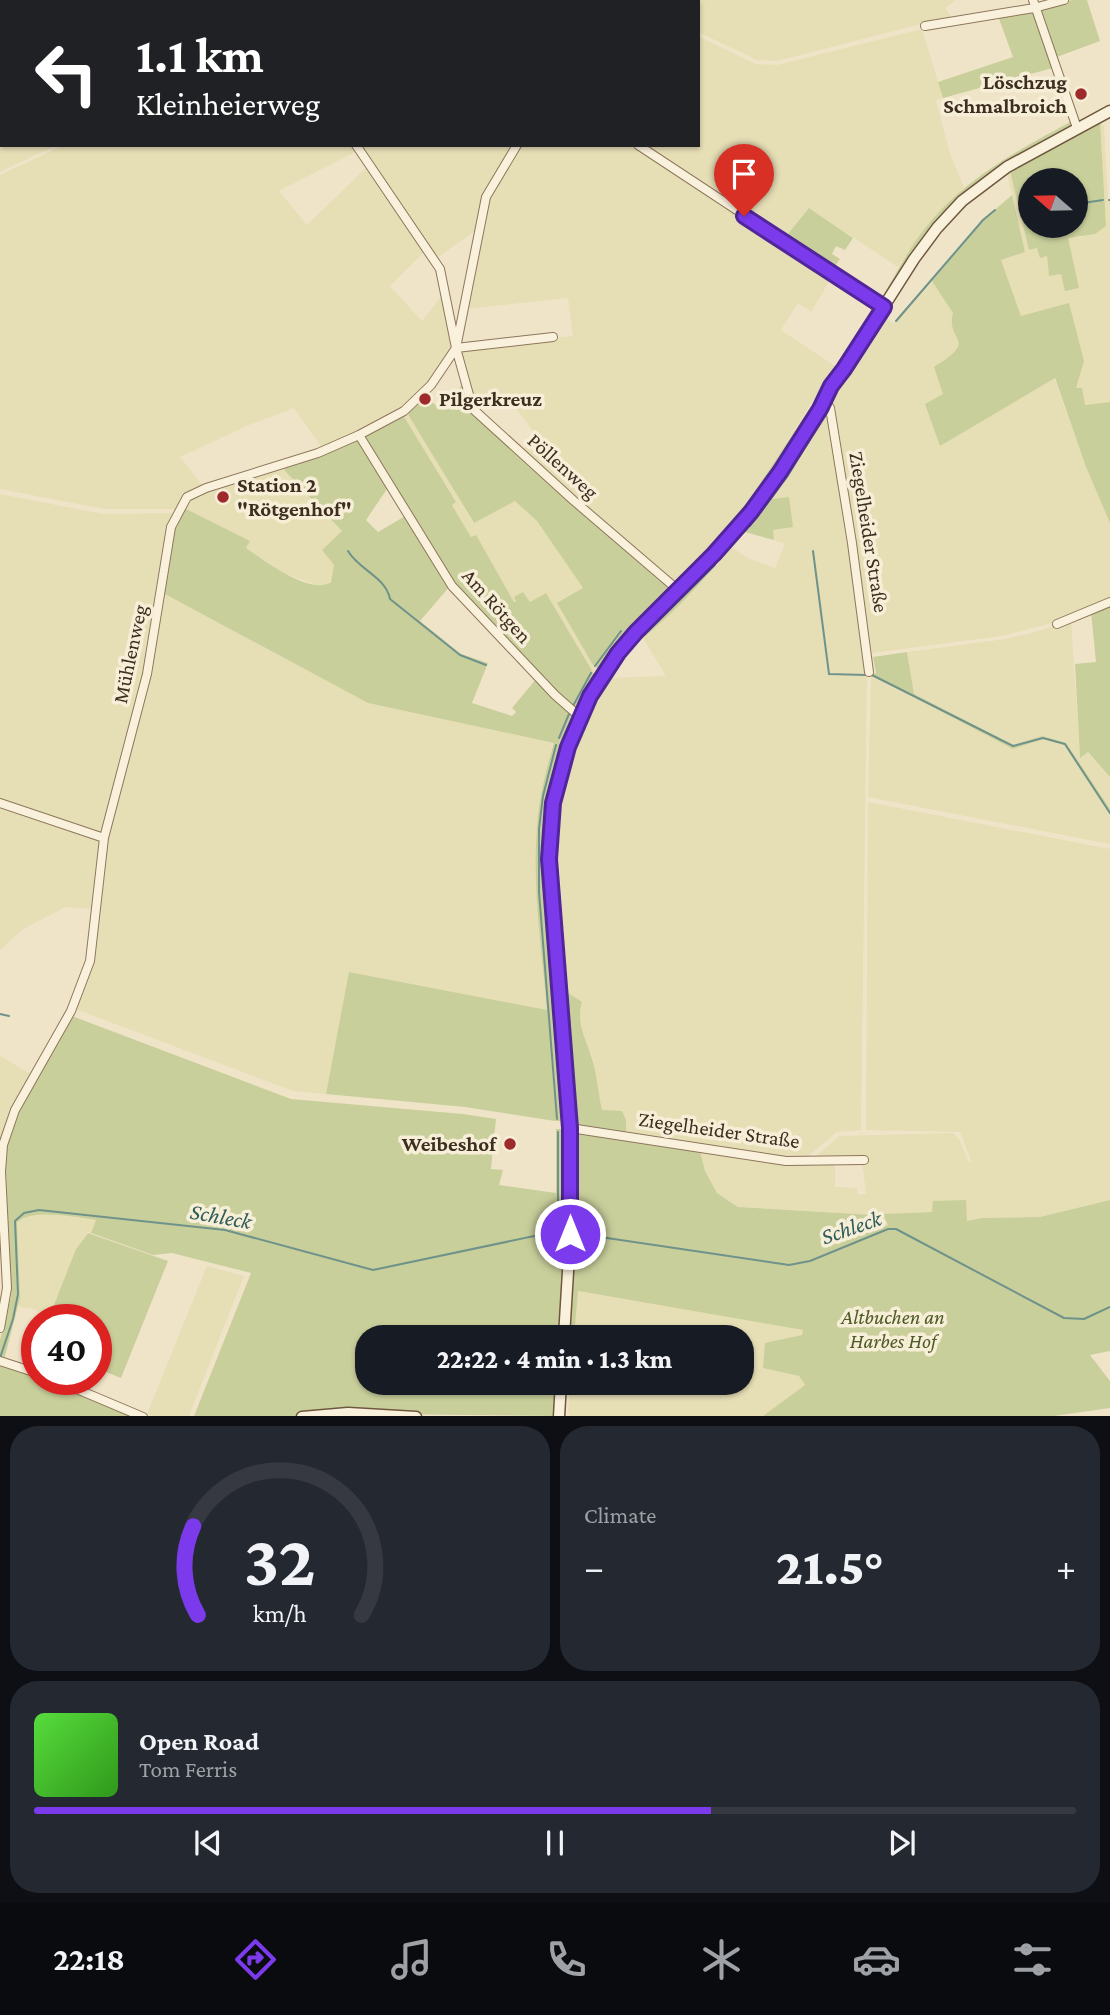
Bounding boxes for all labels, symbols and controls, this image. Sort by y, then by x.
icon: left [21,28,112,119]
text: 1.1 km [136,28,264,83]
place label: Löschzug Schmalbroich [943,70,1067,118]
text: Kleinheierweg [136,86,320,122]
marker: Löschzug Schmalbroich [1073,86,1089,102]
pin [714,144,774,216]
icon: arrive [725,155,763,193]
north arrow [1018,168,1088,238]
map controls [1018,168,1088,238]
place label: Pilgerkreuz [439,387,542,411]
marker: Pilgerkreuz [417,391,433,407]
street label: Pöllenweg [523,428,603,504]
street label: Ziegelheider Straße [844,450,894,614]
place label: Station 2 "Rötgenhof" [237,473,352,521]
marker: Station 2 "Rötgenhof" [215,489,231,505]
street label: Am Rötgen [457,564,537,648]
street label: Mühlenweg [108,602,152,706]
street label: Ziegelheider Straße [637,1107,801,1153]
place label: Weibeshof [401,1132,497,1156]
marker: Weibeshof [502,1136,518,1152]
position arrow [533,1197,607,1271]
water label: Schleck [188,1198,255,1234]
water label: Schleck [817,1204,886,1249]
speed limit sign: 40 [21,1304,112,1395]
park label: Altbuchen an Harbes Hof [840,1305,945,1353]
text: 22:22 · 4 min · 1.3 km [437,1345,672,1374]
text: Climate [584,1502,656,1528]
text: 32 [244,1520,316,1601]
text: 21.5° [776,1537,884,1595]
text: − [584,1546,604,1588]
text: + [1056,1546,1076,1588]
text: km/h [253,1599,307,1626]
text: Open Road [139,1727,259,1756]
text: Tom Ferris [139,1756,237,1782]
icon: previous [189,1824,227,1862]
icon: pause [536,1824,574,1862]
icon: next [883,1824,921,1862]
icon: directions [231,1935,280,1984]
icon: music [387,1935,436,1984]
icon: phone [542,1935,591,1984]
icon: climate [697,1935,746,1984]
icon: car [852,1935,901,1984]
icon: filters [1008,1935,1057,1984]
text: 22:18 [53,1941,125,1977]

